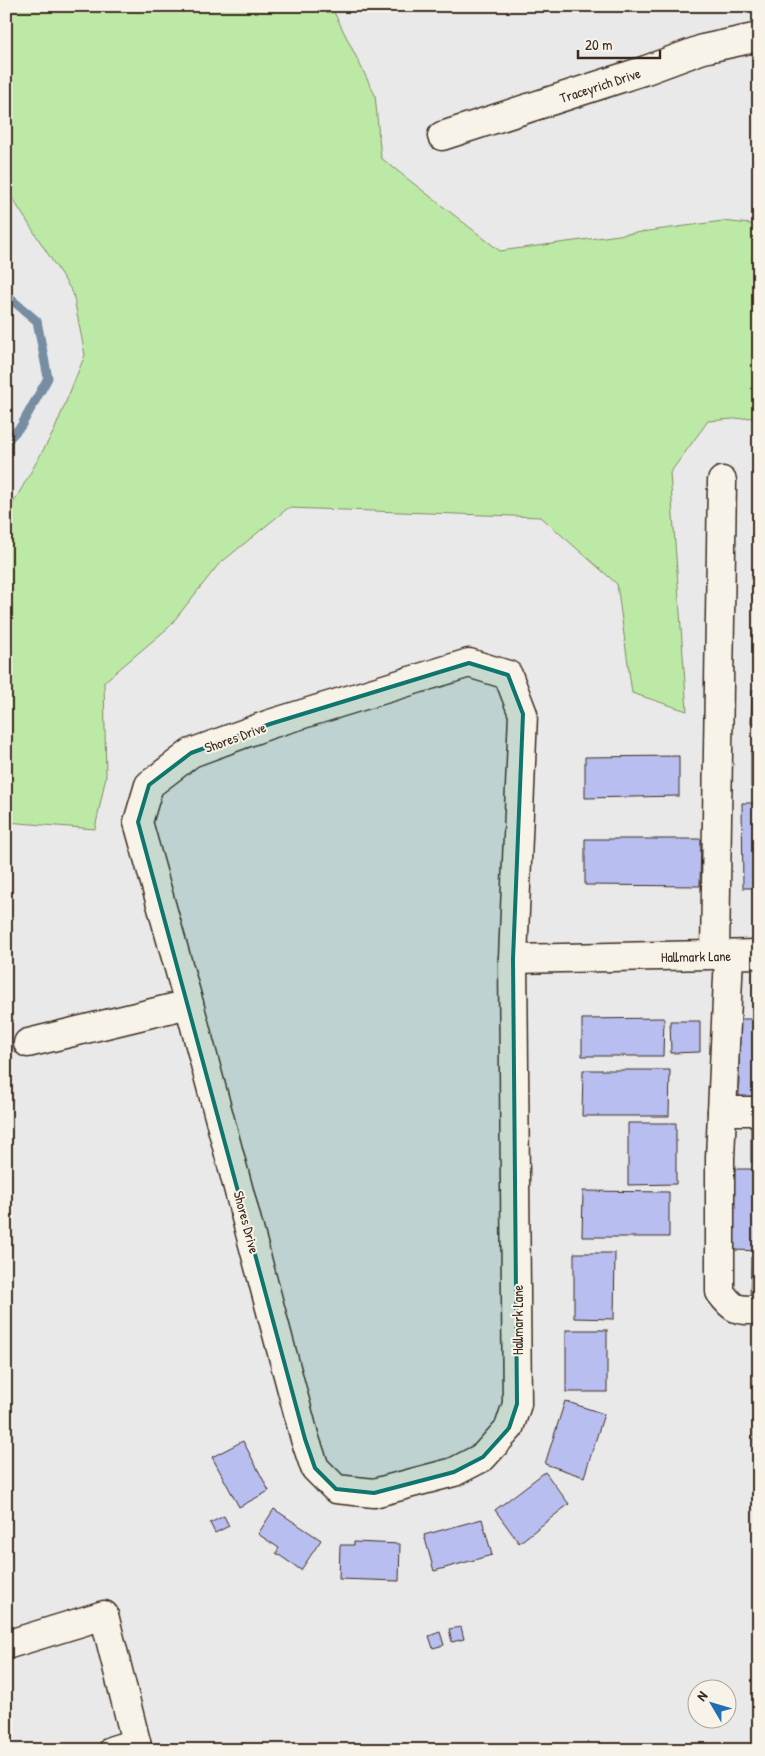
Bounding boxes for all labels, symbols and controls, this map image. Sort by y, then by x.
scale bar [578,28,660,60]
text: 20 m [585,34,612,55]
street label: Traceyrich Drive [557,63,643,108]
street label: Shores Drive [202,717,269,757]
street label: Hallmark Lane [661,946,732,966]
street label: Shores Drive [230,1189,265,1256]
street label: Hallmark Lane [508,1285,527,1355]
north arrow [688,1678,738,1728]
text: N [692,1686,711,1704]

